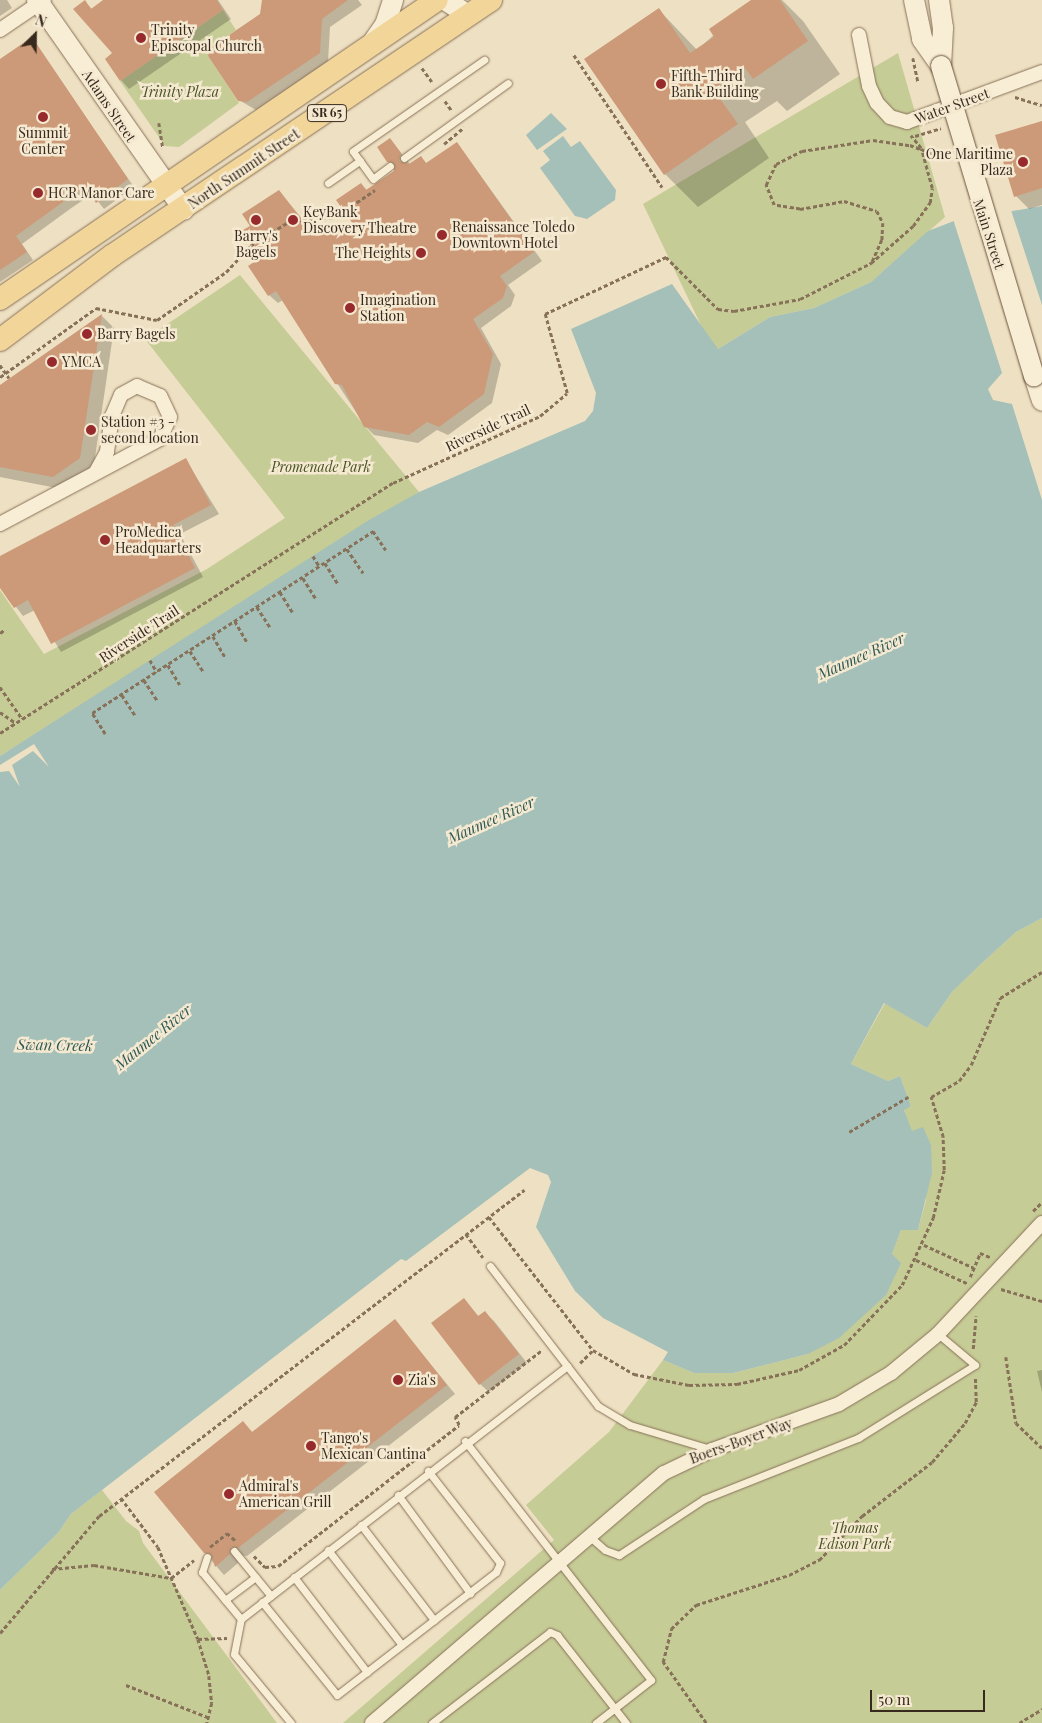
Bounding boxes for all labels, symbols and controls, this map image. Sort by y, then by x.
north arrow [10,10,60,60]
text: N [33,10,49,31]
place label: Trinity Episcopal Church [151,22,262,54]
marker: Trinity Episcopal Church [135,32,147,44]
street label: Adams Street [79,67,139,145]
place label: Fifth-Third Bank Building [671,68,759,100]
marker: Fifth-Third Bank Building [655,78,667,90]
park label: Trinity Plaza [141,84,219,100]
street label: Water Street [912,85,992,127]
road number: SR 65 [306,104,348,122]
marker: Summit Center [37,111,49,123]
place label: Summit Center [18,125,68,158]
street label: North Summit Street [185,125,303,213]
place label: One Maritime Plaza [926,146,1013,178]
marker: One Maritime Plaza [1017,156,1029,168]
place label: HCR Manor Care [48,185,155,201]
marker: HCR Manor Care [32,187,44,199]
street label: Main Street [970,197,1008,271]
place label: KeyBank Discovery Theatre [303,204,417,236]
marker: Barry's Bagels [250,214,262,226]
marker: KeyBank Discovery Theatre [287,214,299,226]
place label: Renaissance Toledo Downtown Hotel [452,219,575,252]
place label: Barry's Bagels [234,228,278,260]
marker: Renaissance Toledo Downtown Hotel [436,229,448,241]
place label: The Heights [335,245,411,261]
marker: The Heights [415,247,427,259]
place label: Imagination Station [360,292,436,324]
marker: Imagination Station [344,302,356,314]
place label: Barry Bagels [97,326,176,342]
marker: Barry Bagels [81,328,93,340]
place label: YMCA [62,354,101,370]
marker: YMCA [46,356,58,368]
street label: Riverside Trail [443,401,533,455]
place label: Station #3 - second location [101,414,199,447]
marker: Station #3 - second location [85,424,97,436]
park label: Promenade Park [271,459,371,475]
place label: ProMedica Headquarters [115,524,201,556]
marker: ProMedica Headquarters [99,534,111,546]
street label: Riverside Trail [96,602,182,666]
water label: Maumee River [815,629,907,683]
water label: Maumee River [445,793,537,847]
water label: Maumee River [111,1001,195,1073]
water label: Swan Creek [17,1035,93,1055]
place label: Zia's [408,1372,436,1388]
marker: Zia's [392,1374,404,1386]
street label: Boers-Boyer Way [687,1414,795,1468]
place label: Tango's Mexican Cantina [321,1430,426,1462]
marker: Tango's Mexican Cantina [305,1440,317,1452]
place label: Admiral's American Grill [239,1478,331,1510]
marker: Admiral's American Grill [223,1488,235,1500]
park label: Thomas Edison Park [819,1520,891,1552]
scale bar [872,1680,987,1712]
text: 50 m [878,1689,910,1709]

